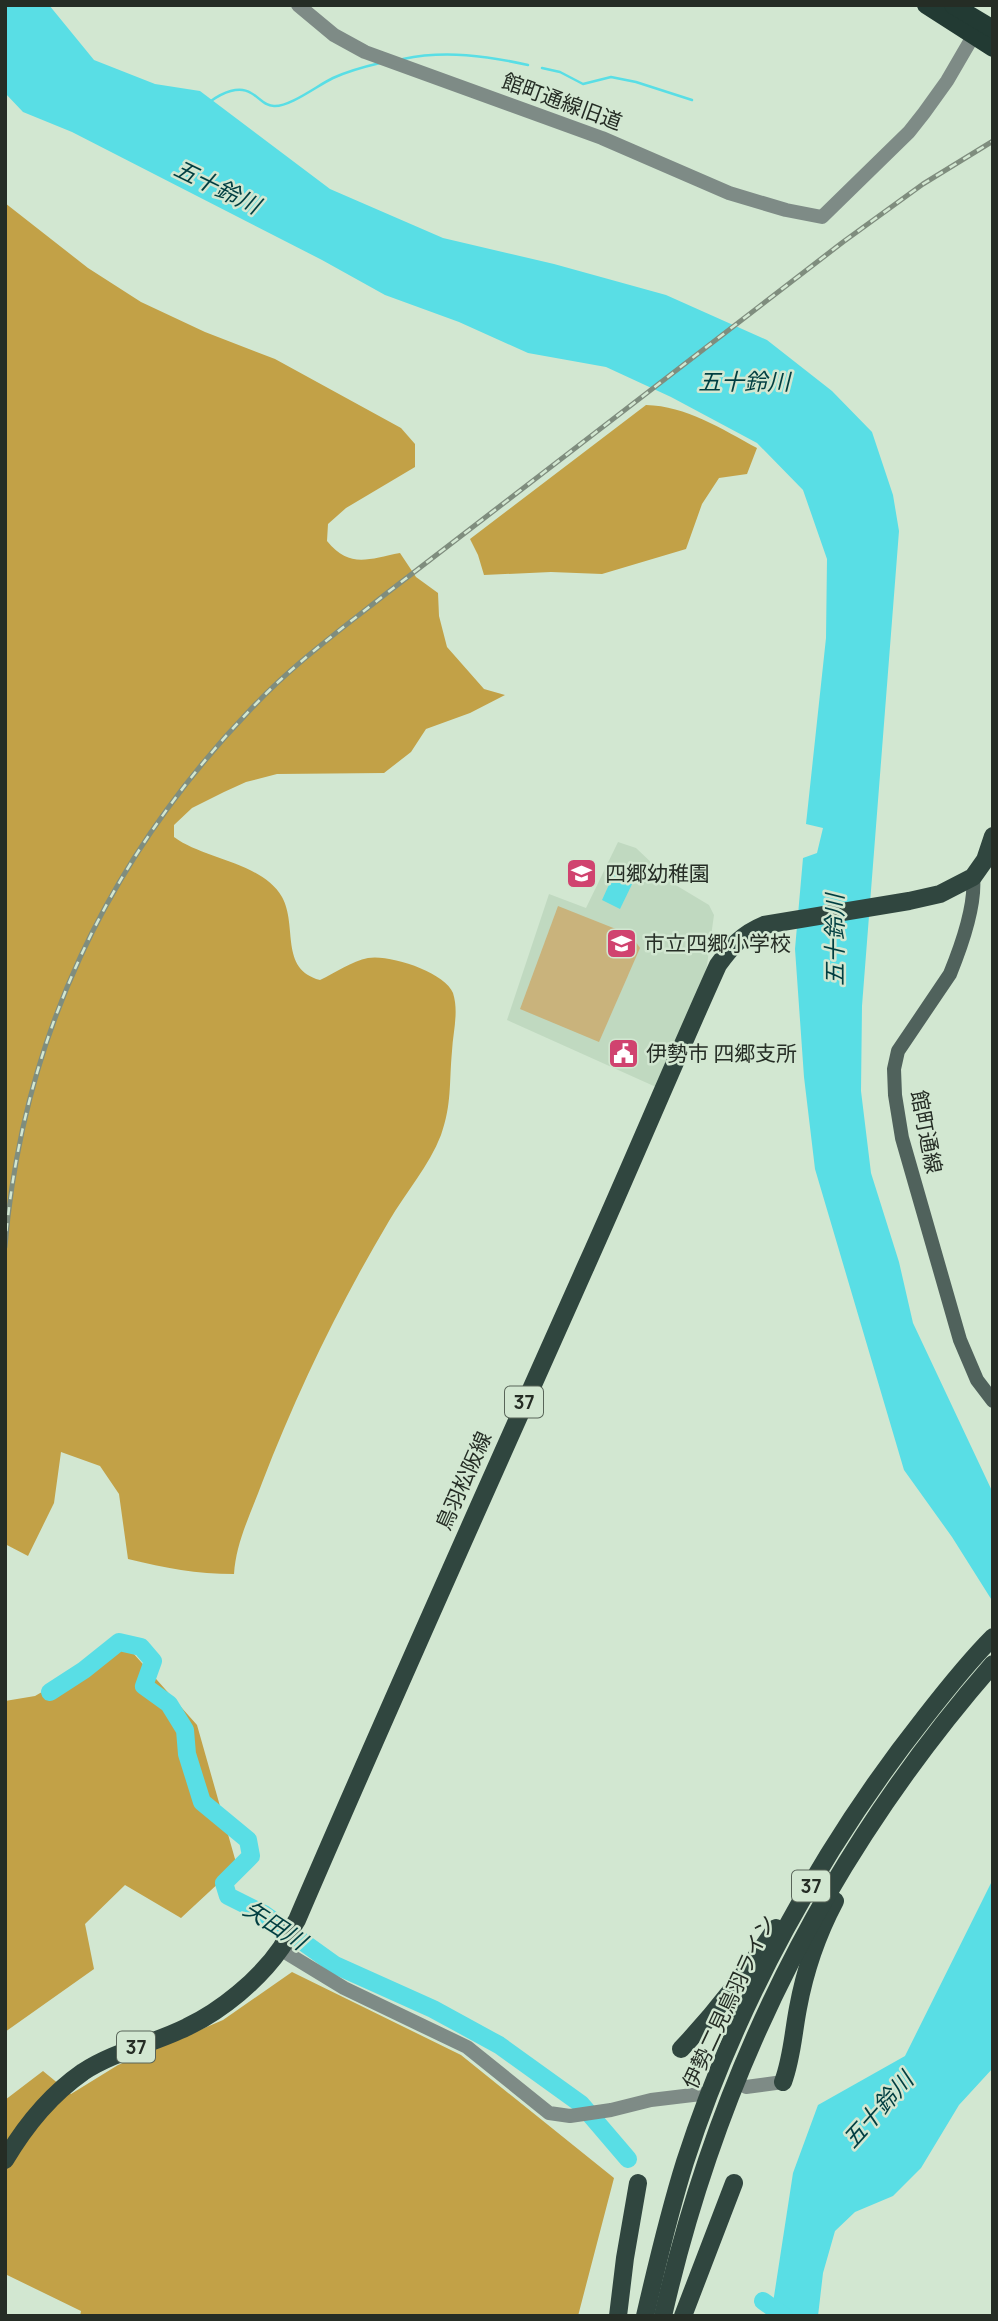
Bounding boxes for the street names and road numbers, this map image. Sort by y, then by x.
street label: 館町通線旧道 [498,66,626,136]
street label: 館町通線 [905,1088,949,1176]
road number: 37 [505,1386,543,1418]
street label: 鳥羽松阪線 [429,1427,497,1534]
road number: 37 [792,1870,830,1902]
street label: 伊勢二見鳥羽ライン [675,1910,781,2093]
road number: 37 [117,2032,155,2062]

